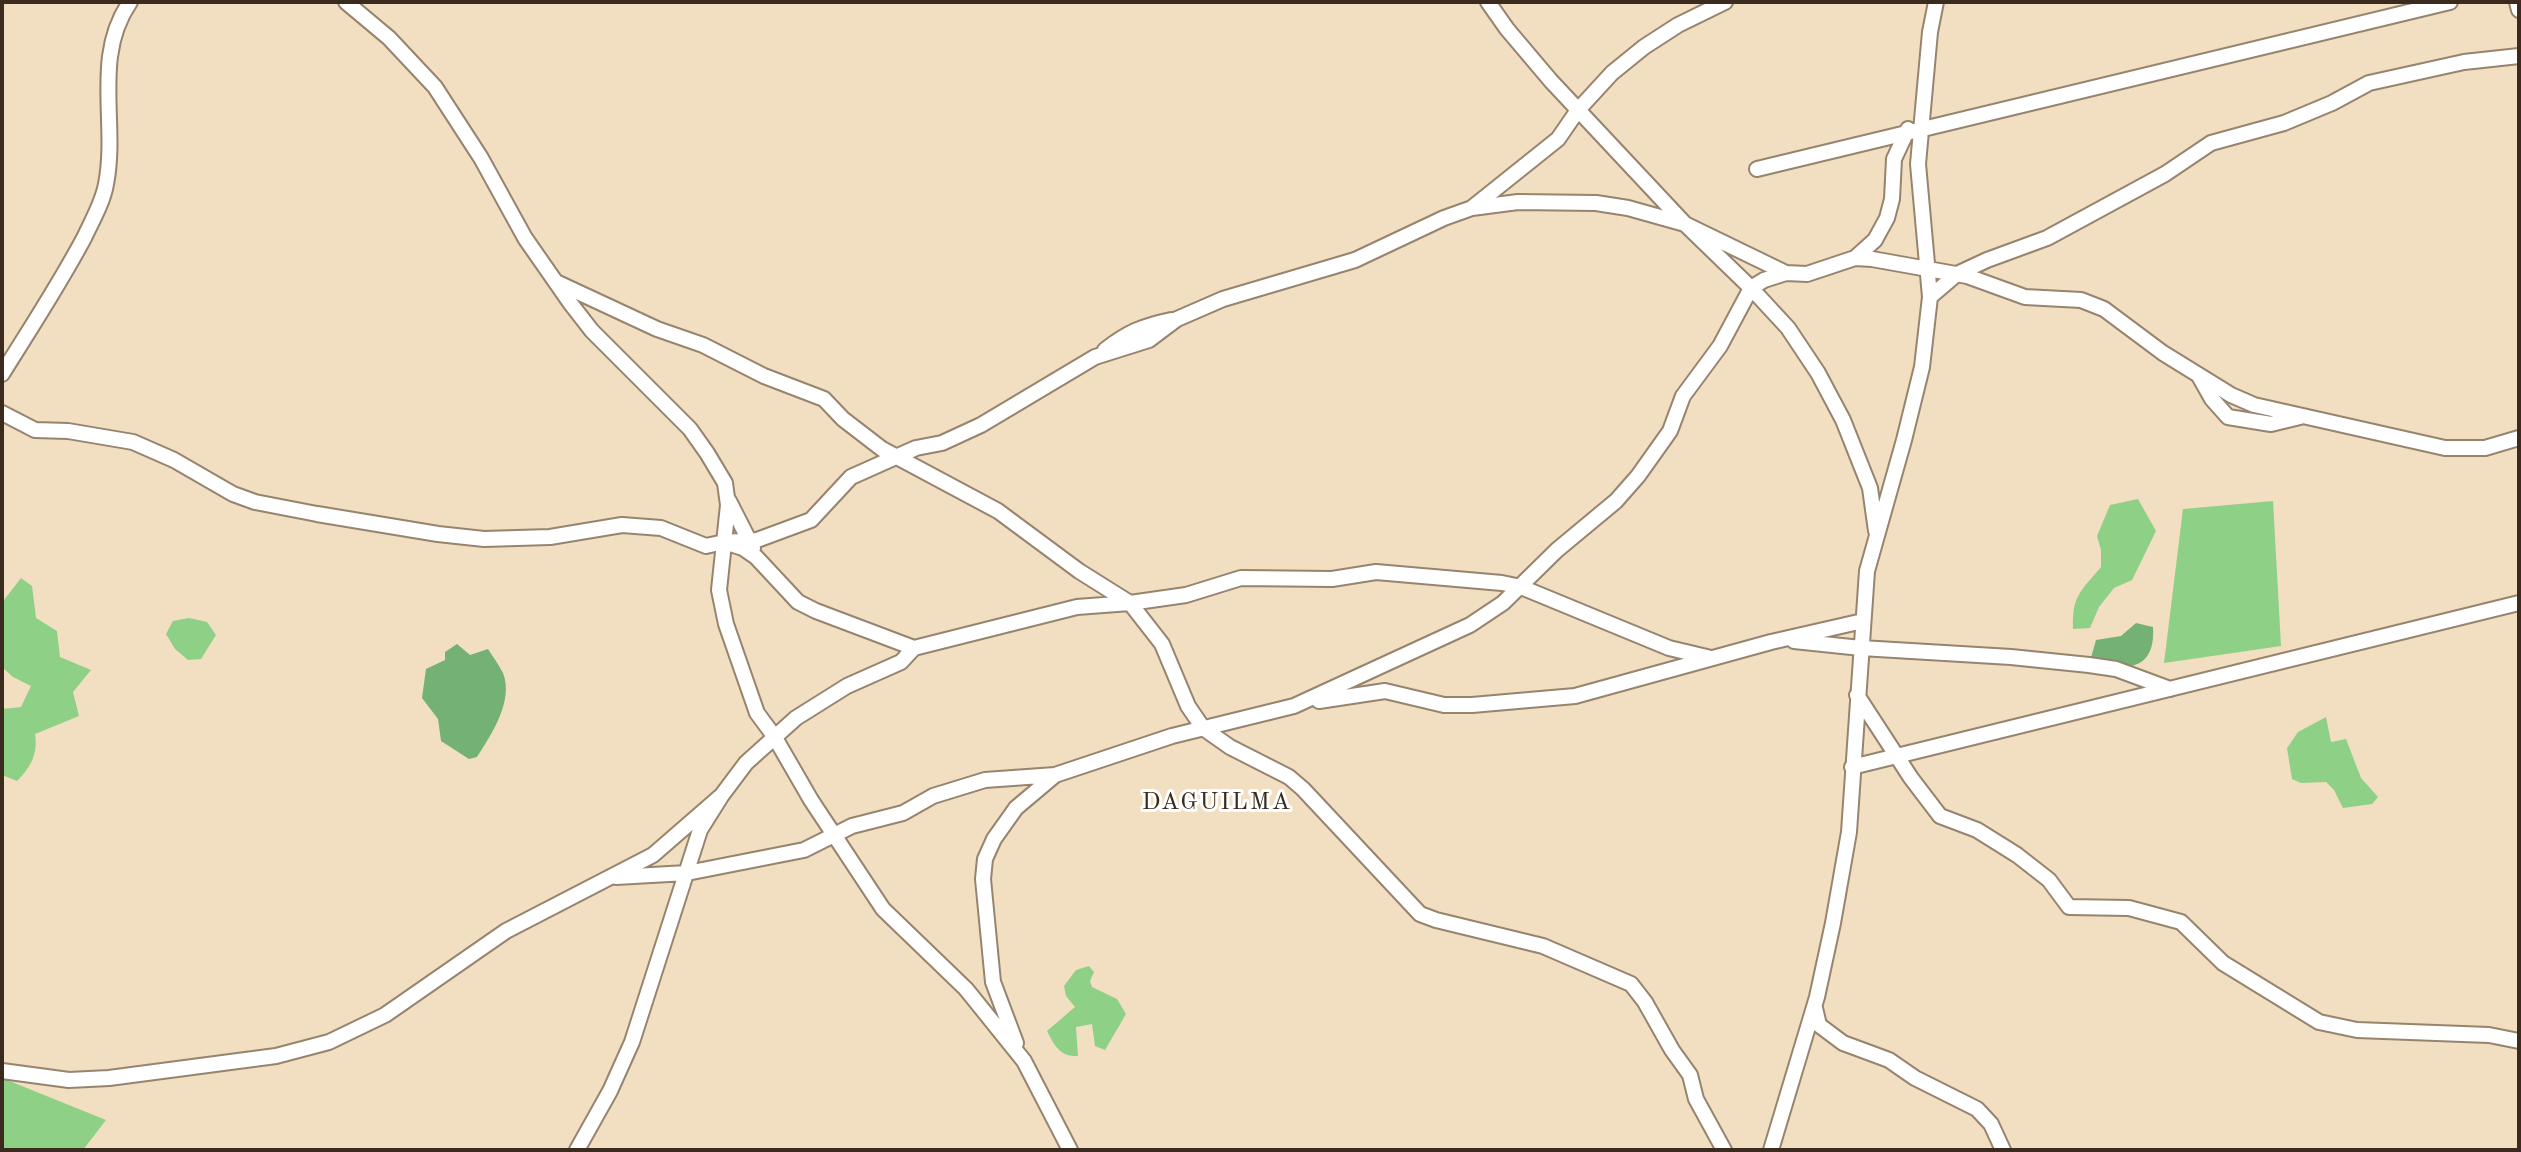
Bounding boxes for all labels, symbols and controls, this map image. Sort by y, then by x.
district label: DAGUILMA [1143,789,1291,817]

